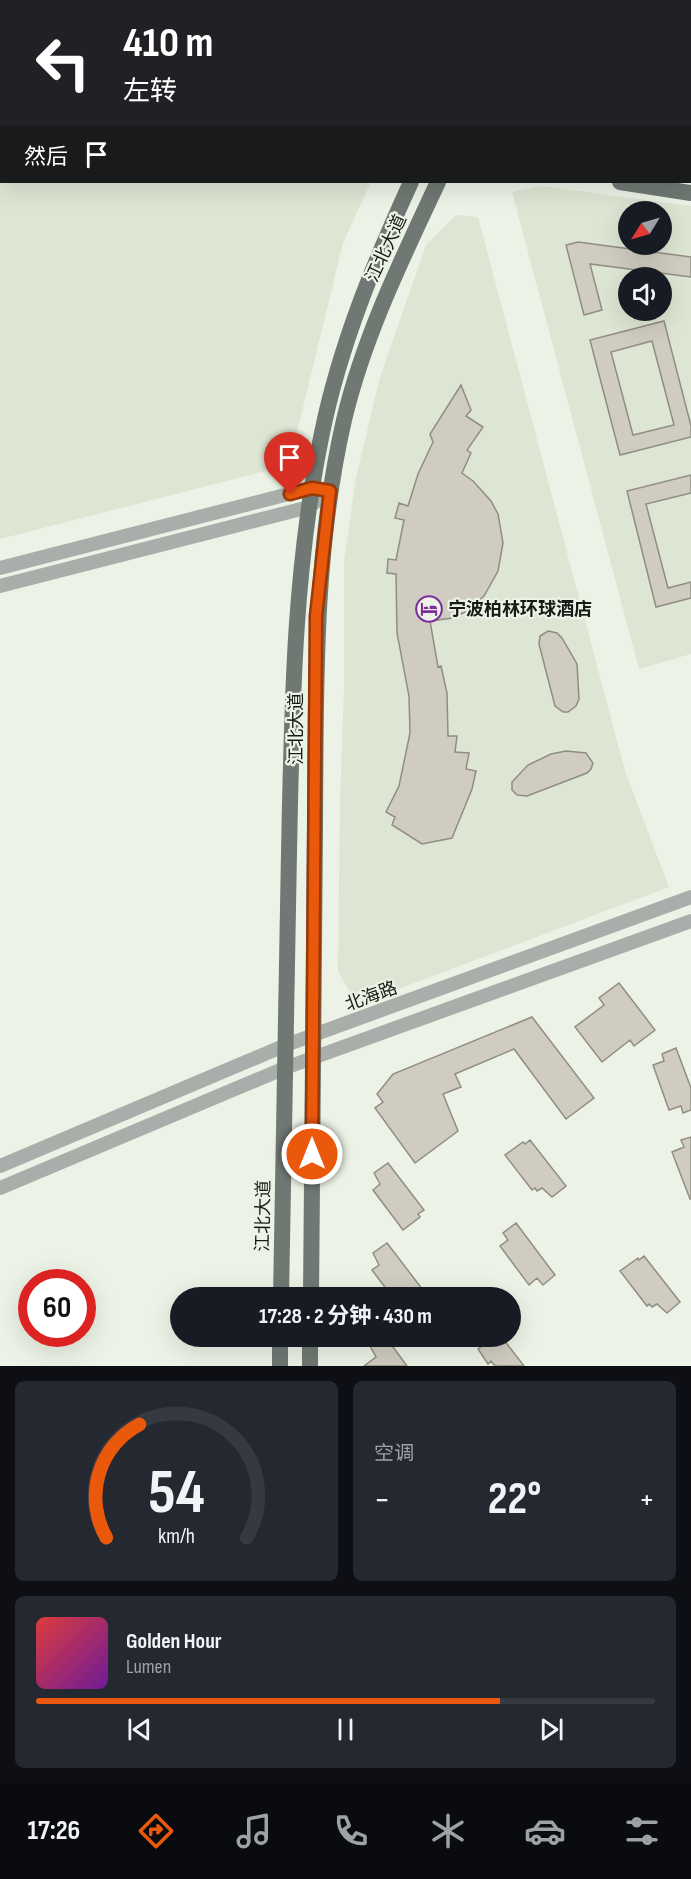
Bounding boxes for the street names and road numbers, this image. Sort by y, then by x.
street label: 江北大道 [362,211,411,285]
street label: 江北大道 [286,693,307,765]
street label: 北海路 [342,977,400,1016]
street label: 江北大道 [252,1180,275,1252]

